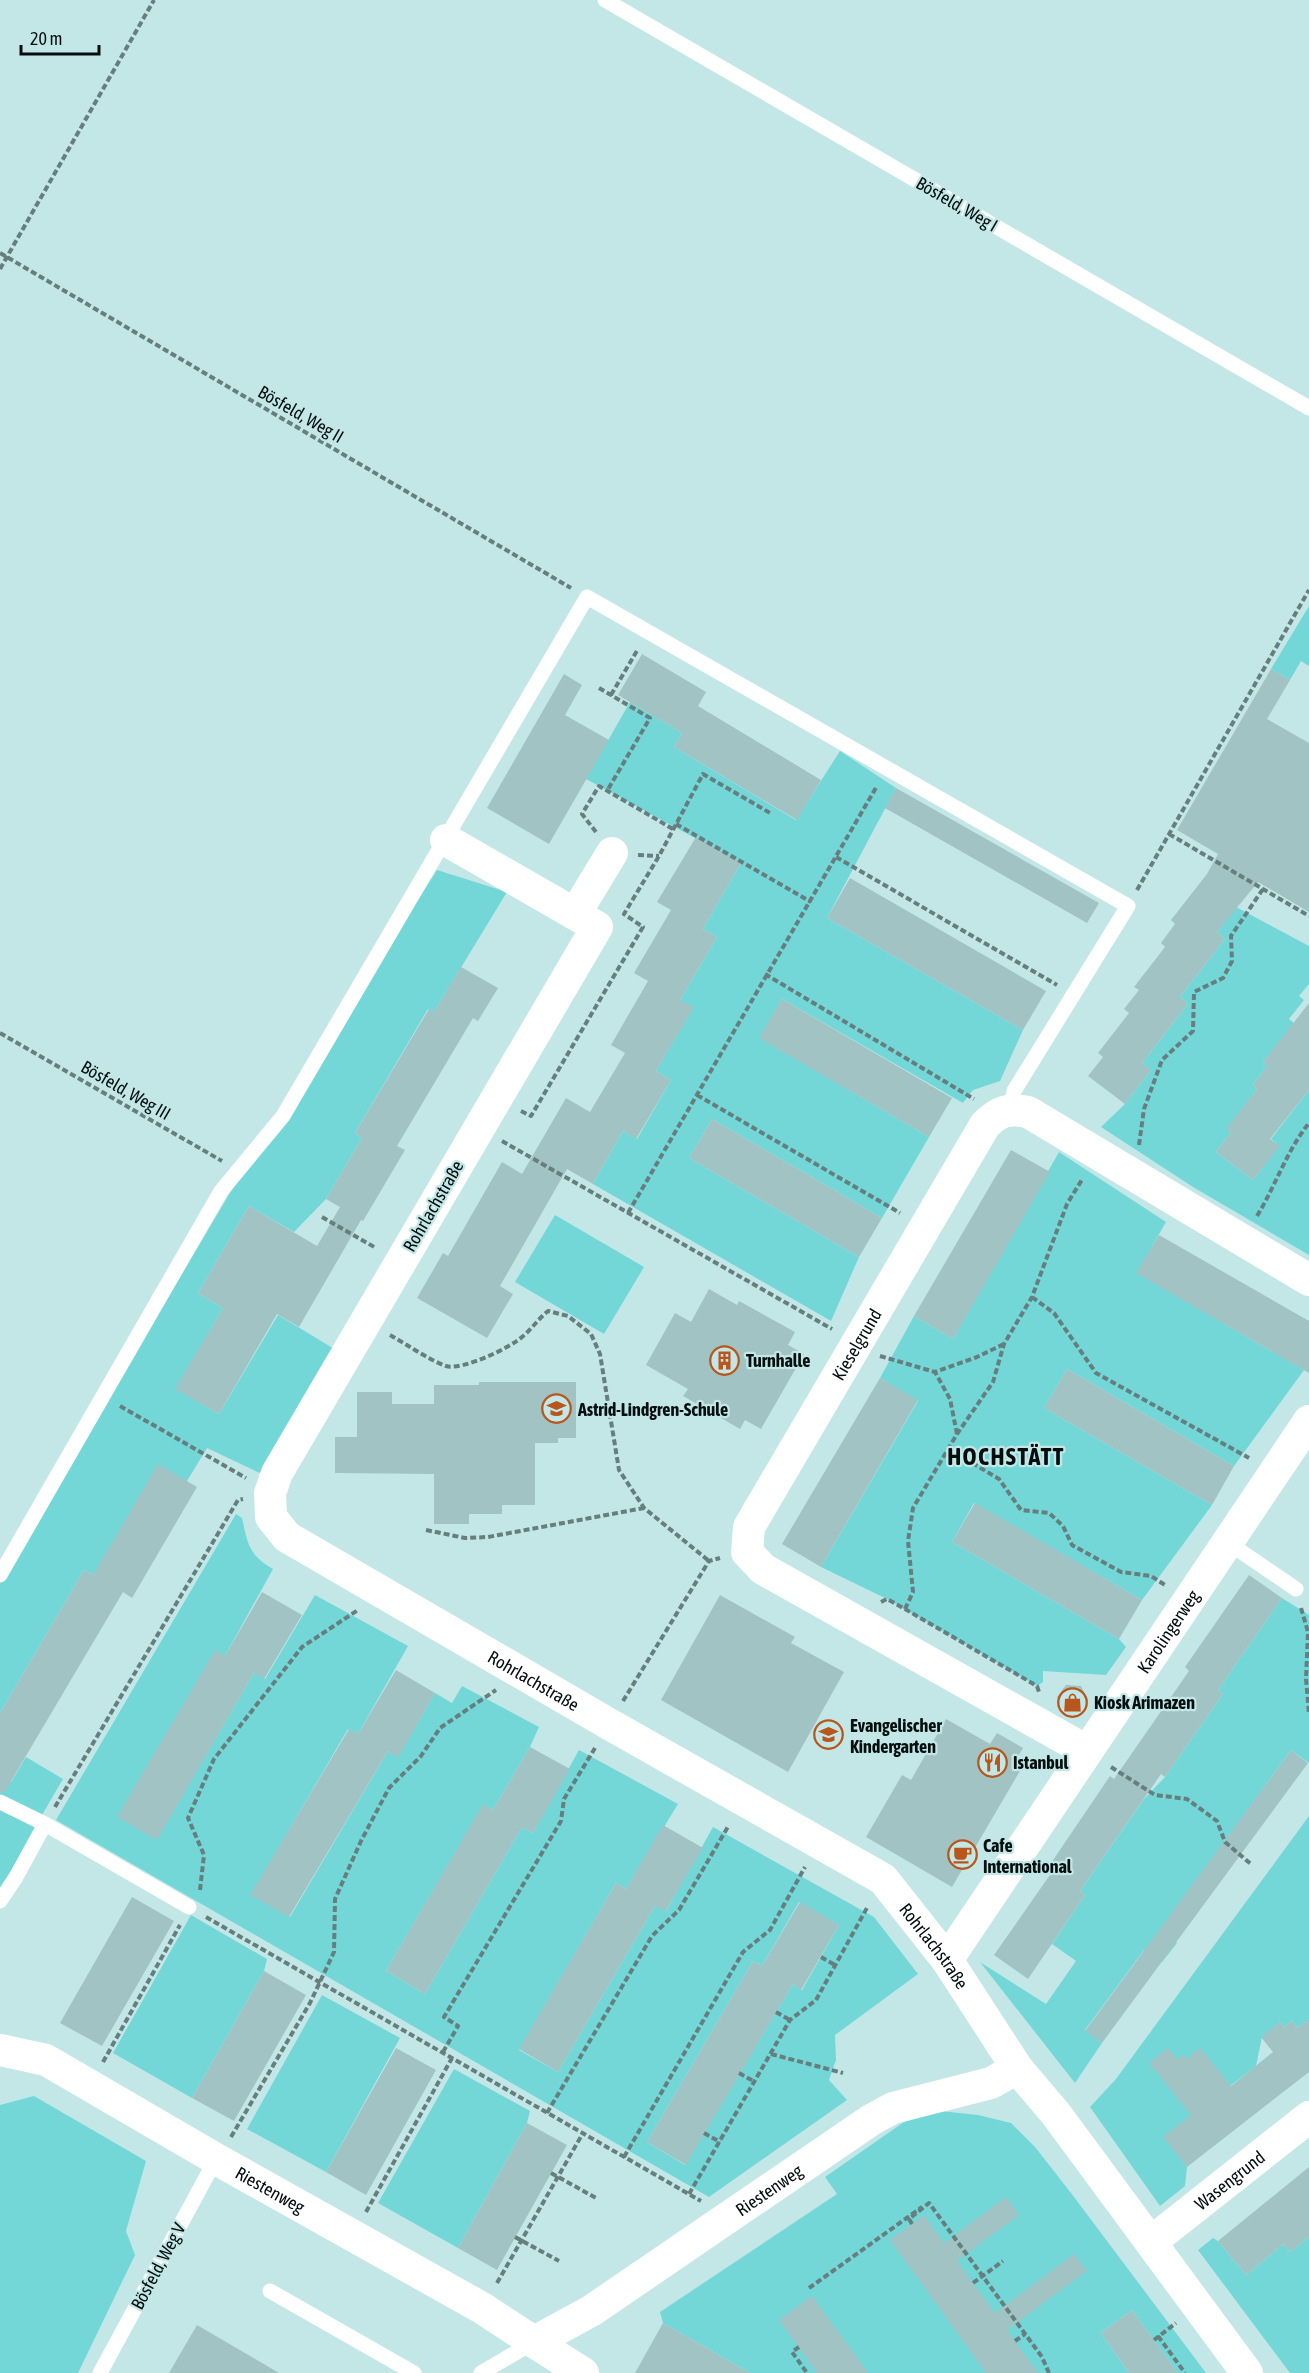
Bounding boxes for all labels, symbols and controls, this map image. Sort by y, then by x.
scale bar [21,18,99,56]
text: 20 m [30,28,62,49]
street label: Bösfeld, Weg I [912,172,1002,236]
street label: Bösfeld, Weg II [254,381,348,447]
street label: Bösfeld, Weg III [77,1056,175,1124]
street label: Rohrlachstraße [399,1157,467,1255]
street label: Kieselgrund [827,1305,885,1384]
building icon: Turnhalle [709,1344,741,1376]
place label: Turnhalle [746,1350,810,1371]
school or university icon: Astrid-Lindgren-Schule [541,1393,573,1425]
place label: Astrid-Lindgren-Schule [577,1399,728,1420]
district label: HOCHSTÄTT [947,1443,1065,1470]
street label: Karolingerweg [1132,1585,1203,1677]
street label: Rohrlachstraße [485,1646,583,1715]
shop icon: Kiosk Arimazen [1057,1686,1089,1718]
place label: Kiosk Arimazen [1094,1692,1195,1713]
place label: Evangelischer Kindergarten [850,1715,942,1757]
school or university icon: Evangelischer Kindergarten [813,1719,845,1751]
restaurant icon: Istanbul [976,1746,1008,1778]
place label: Istanbul [1013,1752,1068,1773]
place label: Cafe International [983,1835,1072,1877]
cafe icon: Cafe International [946,1839,978,1871]
street label: Rohrlachstraße [895,1899,973,1992]
street label: Wasengrund [1190,2146,1269,2214]
street label: Riestenweg [731,2159,806,2220]
street label: Riestenweg [232,2162,309,2217]
street label: Bösfeld, Weg V [126,2219,190,2313]

